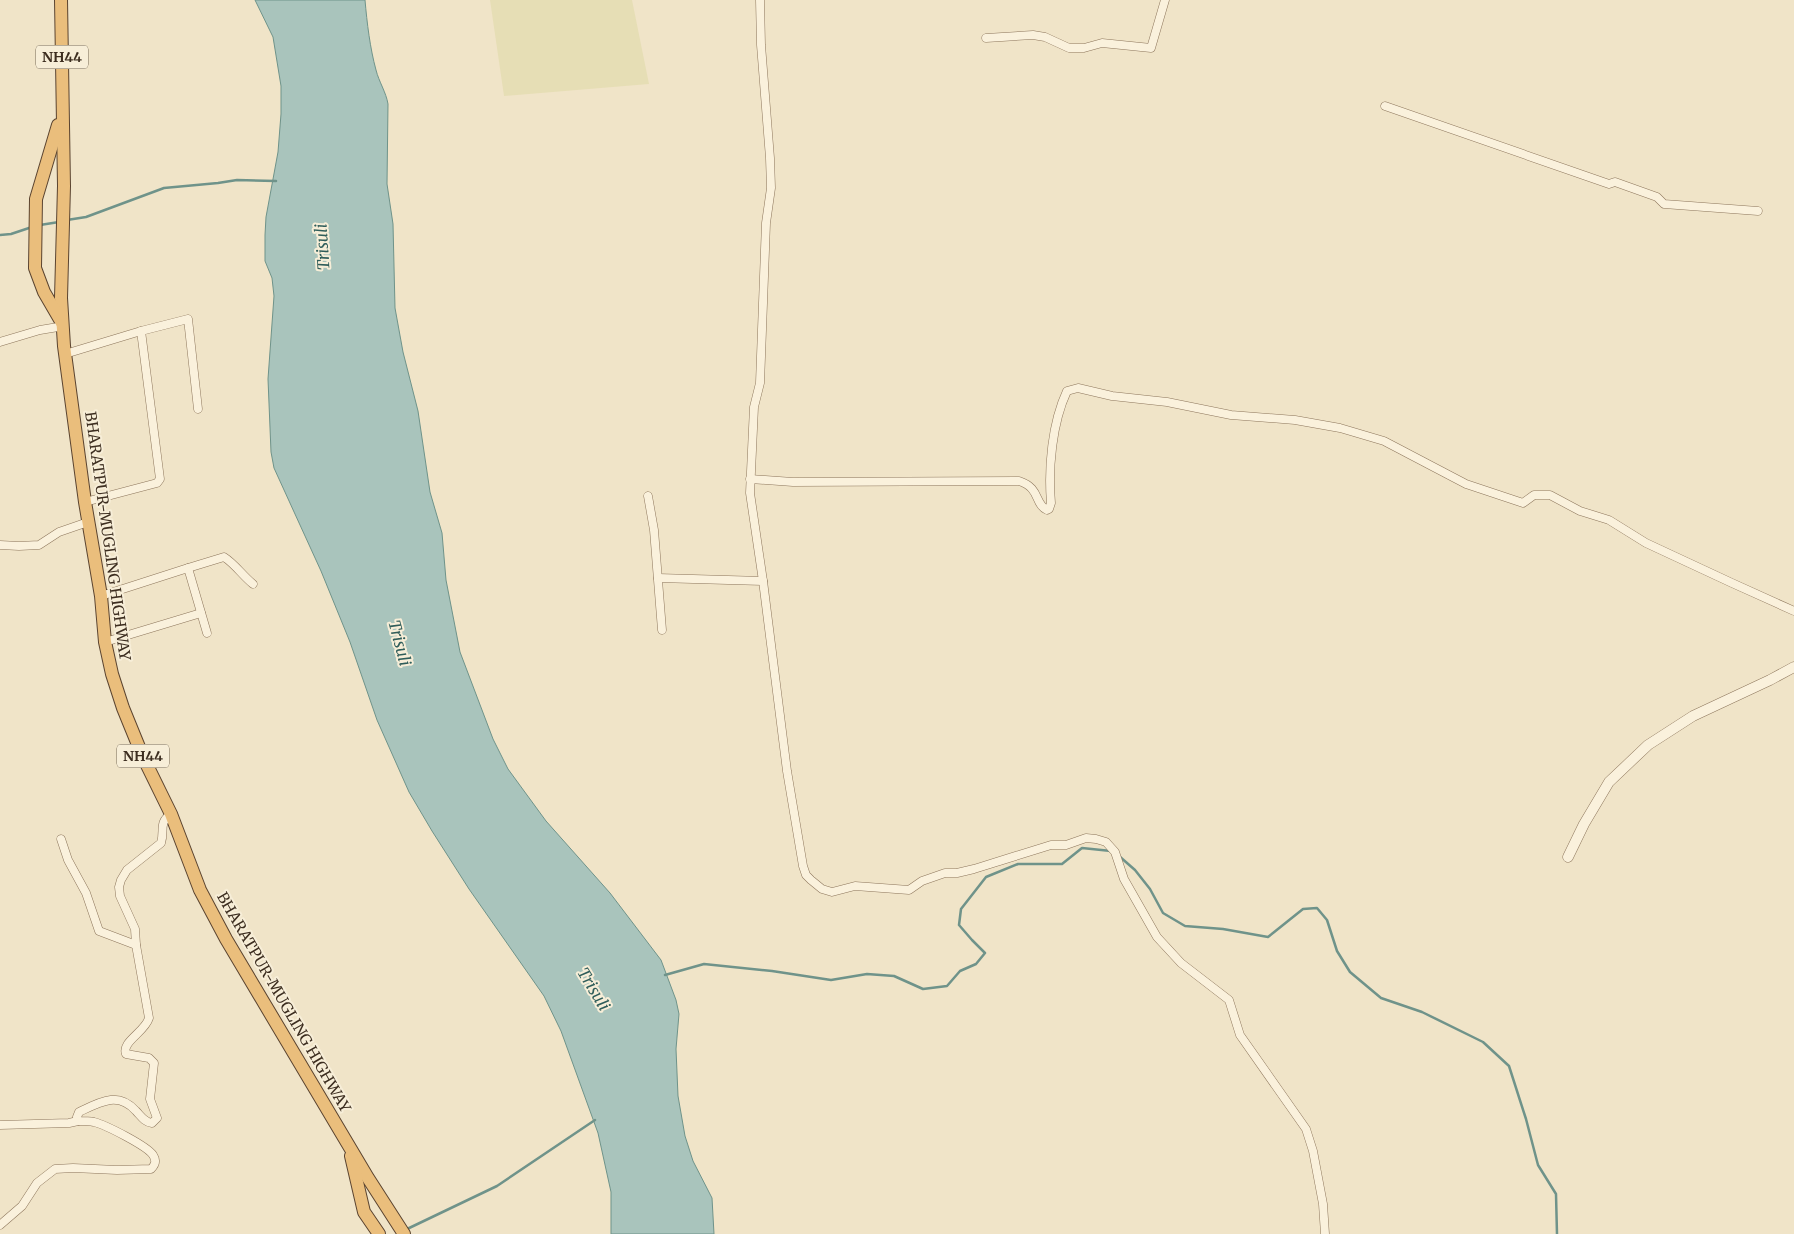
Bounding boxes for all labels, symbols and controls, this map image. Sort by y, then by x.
road number: NH44 [36,46,88,68]
water label: Trisuli [310,223,334,271]
street label: BHARATPUR-MUGLING HIGHWAY [81,410,135,662]
water label: Trisuli [384,618,416,668]
road number: NH44 [117,744,169,768]
street label: BHARATPUR-MUGLING HIGHWAY [213,888,355,1116]
water label: Trisuli [573,964,615,1014]

